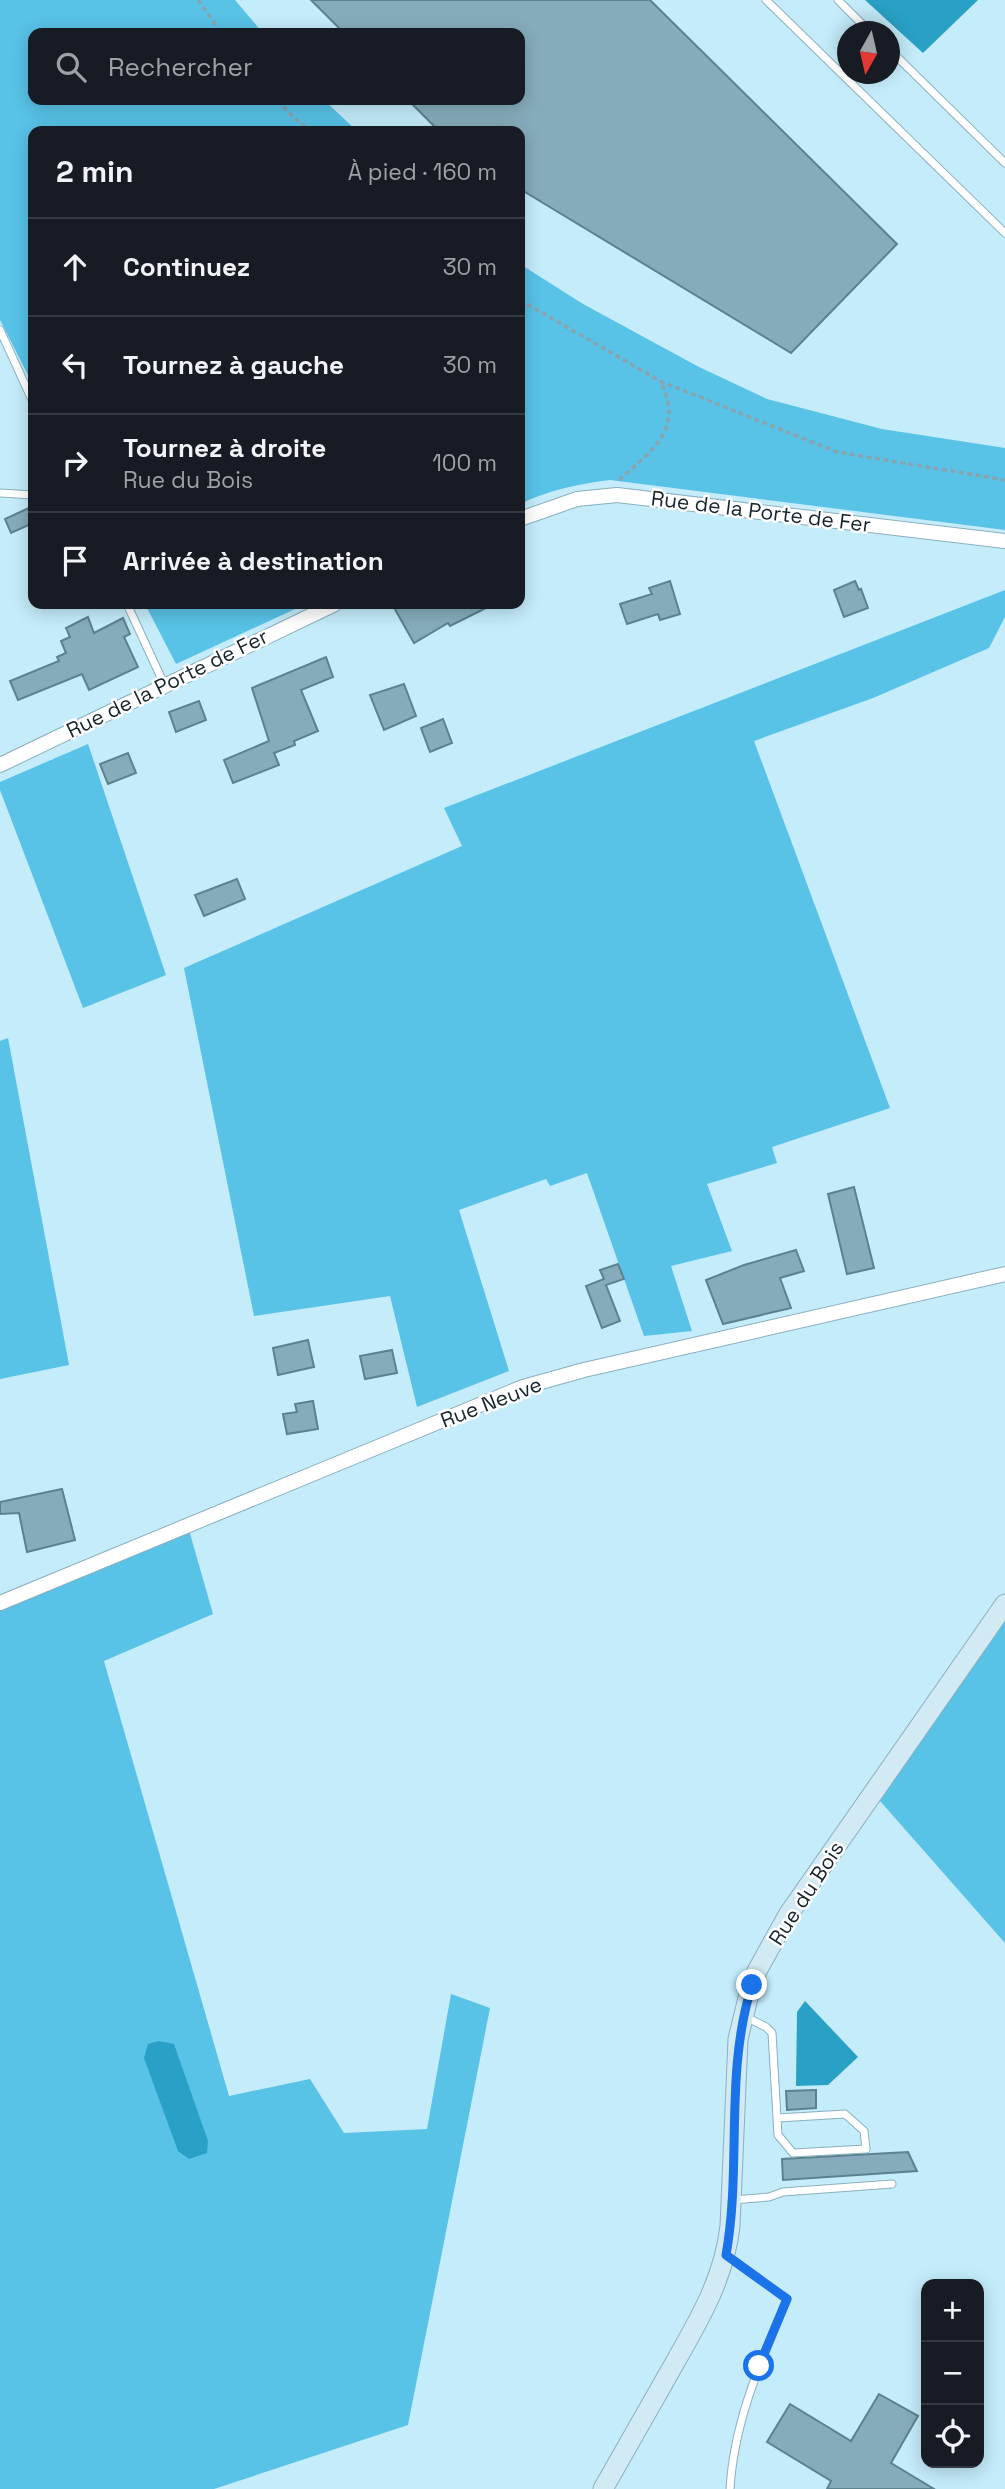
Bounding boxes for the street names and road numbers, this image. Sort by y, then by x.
street label: Rue de la Porte de Fer [650,484,872,538]
street label: Rue de la Porte de Fer [62,622,272,744]
street label: Rue Neuve [436,1370,546,1434]
street label: Rue du Bois [762,1836,850,1950]

